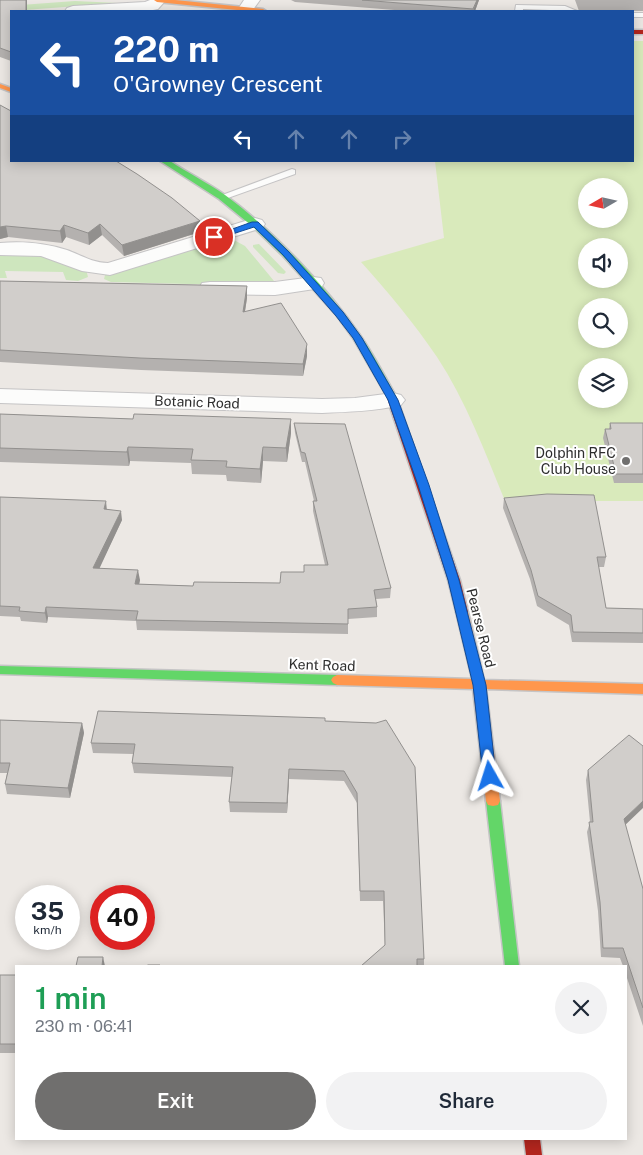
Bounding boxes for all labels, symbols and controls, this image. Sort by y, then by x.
text: 220 m [113,29,219,70]
icon: left [30,30,95,95]
text: O'Growney Crescent [113,71,323,97]
icon: left [229,125,257,153]
icon: ahead [282,125,310,153]
icon: ahead [335,125,363,153]
icon: right [388,125,416,153]
north arrow [578,178,628,228]
map controls [578,178,628,408]
pin [193,216,235,258]
icon: arrive [200,223,228,251]
button: sound [578,238,628,288]
button: search [578,298,628,348]
button: layers [578,358,628,408]
street label: Botanic Road [154,393,240,411]
place label: Dolphin RFC Club House [535,445,616,477]
marker: Dolphin RFC Club House [620,455,632,467]
street label: Pearse Road [463,587,499,669]
street label: Kent Road [288,656,356,674]
position arrow [463,749,515,801]
speed limit sign: 40 [90,885,155,950]
text: 35 [31,896,64,926]
text: km/h [33,923,62,937]
text: 1 min [35,980,106,1016]
button: close [555,982,607,1034]
text: 230 m · 06:41 [35,1017,133,1036]
button: Exit [35,1072,316,1130]
button: Share [326,1072,607,1130]

